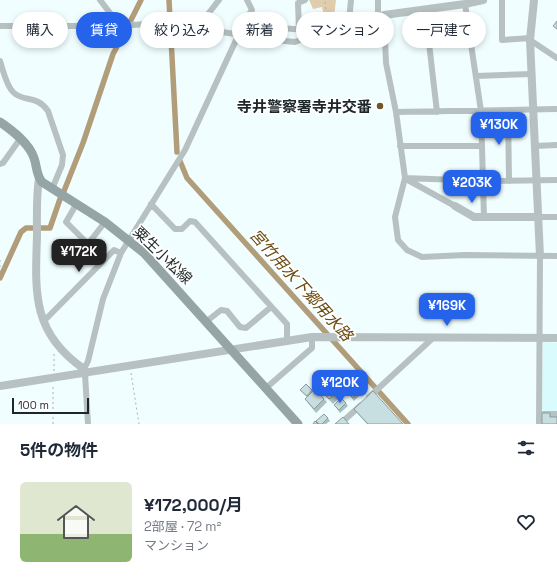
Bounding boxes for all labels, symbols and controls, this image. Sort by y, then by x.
chip: 購入 [12,12,68,48]
chip: 賃貸 [76,12,132,48]
chip: 絞り込み [140,12,224,48]
chip: 新着 [232,12,288,48]
chip: マンション [296,12,394,48]
chip: 一戸建て [402,12,486,48]
place label: 寺井警察署寺井交番 [237,97,372,116]
marker: 寺井警察署寺井交番 [375,101,385,111]
pin: ¥130K [471,112,527,146]
text: ¥130K [480,116,518,133]
pin: ¥203K [444,170,500,204]
text: ¥203K [452,174,492,191]
street label: 粟生小松線 [129,222,197,288]
water label: 宮竹用水下郷用水路 [245,224,358,347]
pin: ¥172K [51,239,107,273]
text: ¥172K [61,243,97,260]
pin: ¥169K [419,293,475,327]
text: ¥169K [428,297,466,314]
pin: ¥120K [312,370,368,404]
text: ¥120K [321,374,359,391]
scale bar [12,396,89,415]
text: 100 m [18,398,49,412]
icon: filters [515,437,537,459]
text: 5件の物件 [20,439,98,461]
text: ¥172,000/月 [144,494,243,516]
icon: home [52,498,100,546]
icon: heart [515,511,537,533]
text: 2部屋 · 72 m² [144,518,221,535]
text: マンション [144,537,209,554]

